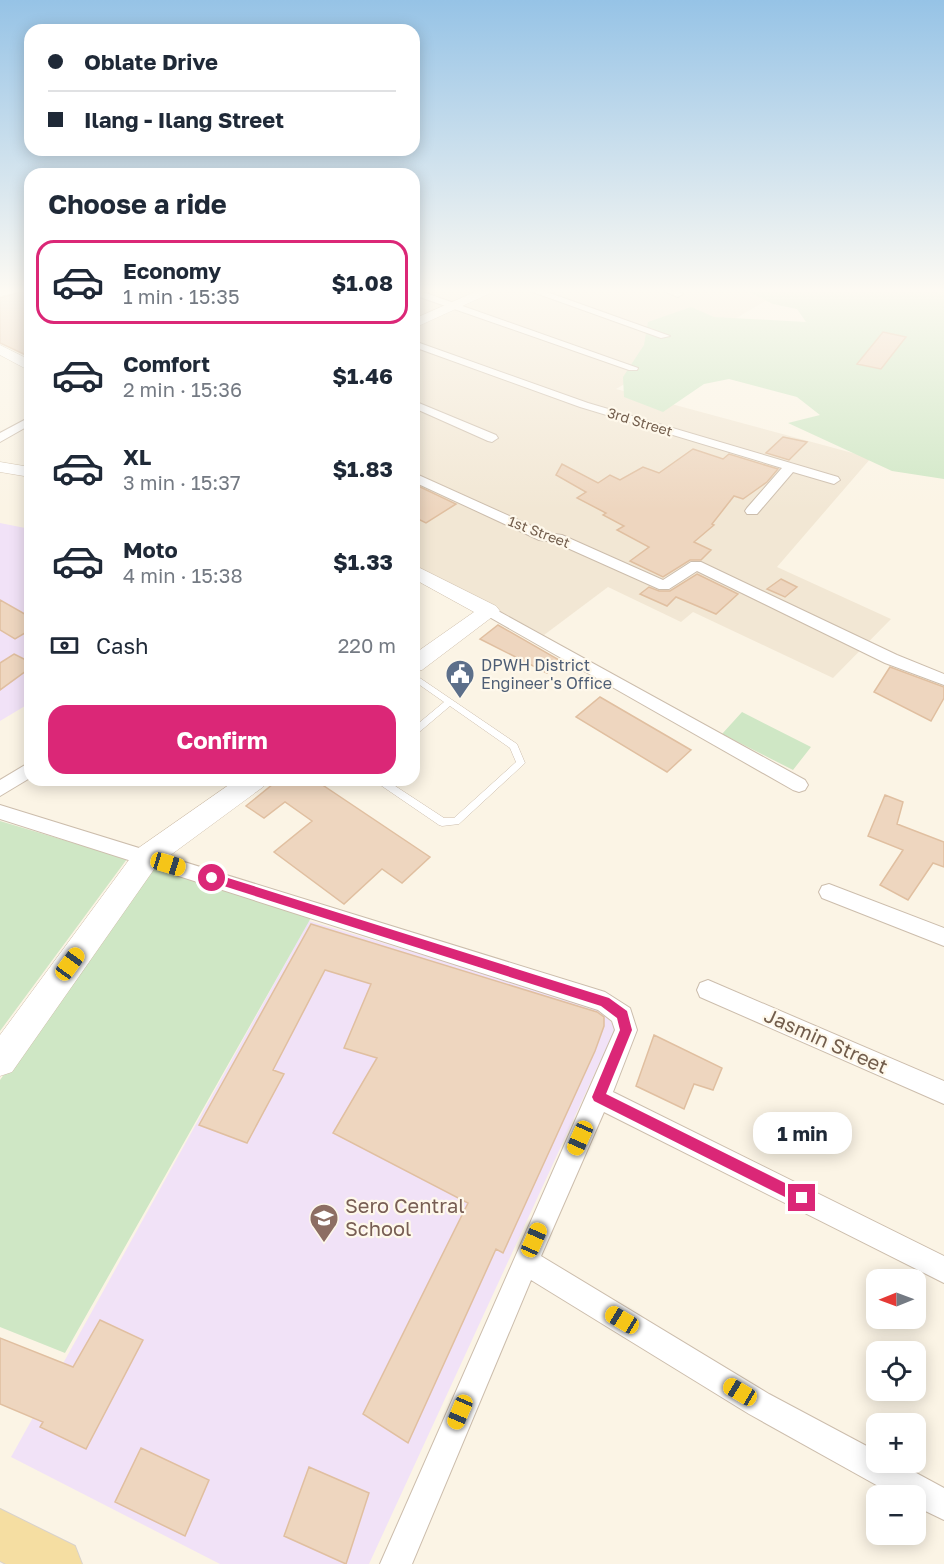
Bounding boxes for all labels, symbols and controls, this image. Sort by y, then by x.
text: Oblate Drive [84,48,218,75]
text: Ilang - Ilang Street [84,106,284,133]
text: Choose a ride [48,188,227,220]
icon: car [51,255,105,309]
text: Economy [123,257,221,284]
text: $1.08 [332,269,393,296]
text: 1 min · 15:35 [123,284,240,308]
icon: car [51,348,105,402]
text: Comfort [123,350,210,377]
text: $1.46 [332,362,393,389]
text: 2 min · 15:36 [123,377,242,401]
street label: 3rd Street [606,404,675,439]
icon: car [51,441,105,495]
text: XL [123,443,151,470]
text: $1.83 [332,455,393,482]
text: 3 min · 15:37 [123,470,241,494]
street label: 1st Street [506,512,572,551]
icon: car [51,534,105,588]
text: Moto [123,536,178,563]
text: $1.33 [333,548,393,575]
text: 4 min · 15:38 [123,563,243,587]
icon: cash [48,629,81,662]
text: Cash [96,632,149,659]
text: 220 m [338,633,396,657]
place label: DPWH District Engineer's Office [481,655,612,693]
public building icon: DPWH District Engineer's Office [444,658,476,700]
button: Confirm [48,705,396,774]
car [148,850,188,878]
route start [198,864,225,891]
car [52,944,88,984]
street label: Jasmin Street [761,1002,892,1078]
callout: 1 min [752,1111,852,1153]
car [564,1118,596,1158]
text: 1 min [777,1121,828,1145]
route end [788,1184,815,1211]
place label: Sero Central School [345,1193,465,1240]
school or university icon: Sero Central School [308,1202,340,1244]
car [518,1220,550,1260]
north arrow [866,1269,926,1329]
map controls [866,1269,926,1545]
car [602,1303,642,1337]
button: locate [866,1341,926,1401]
car [720,1375,760,1409]
car [445,1392,475,1432]
button: + [866,1413,926,1473]
button: − [866,1485,926,1545]

